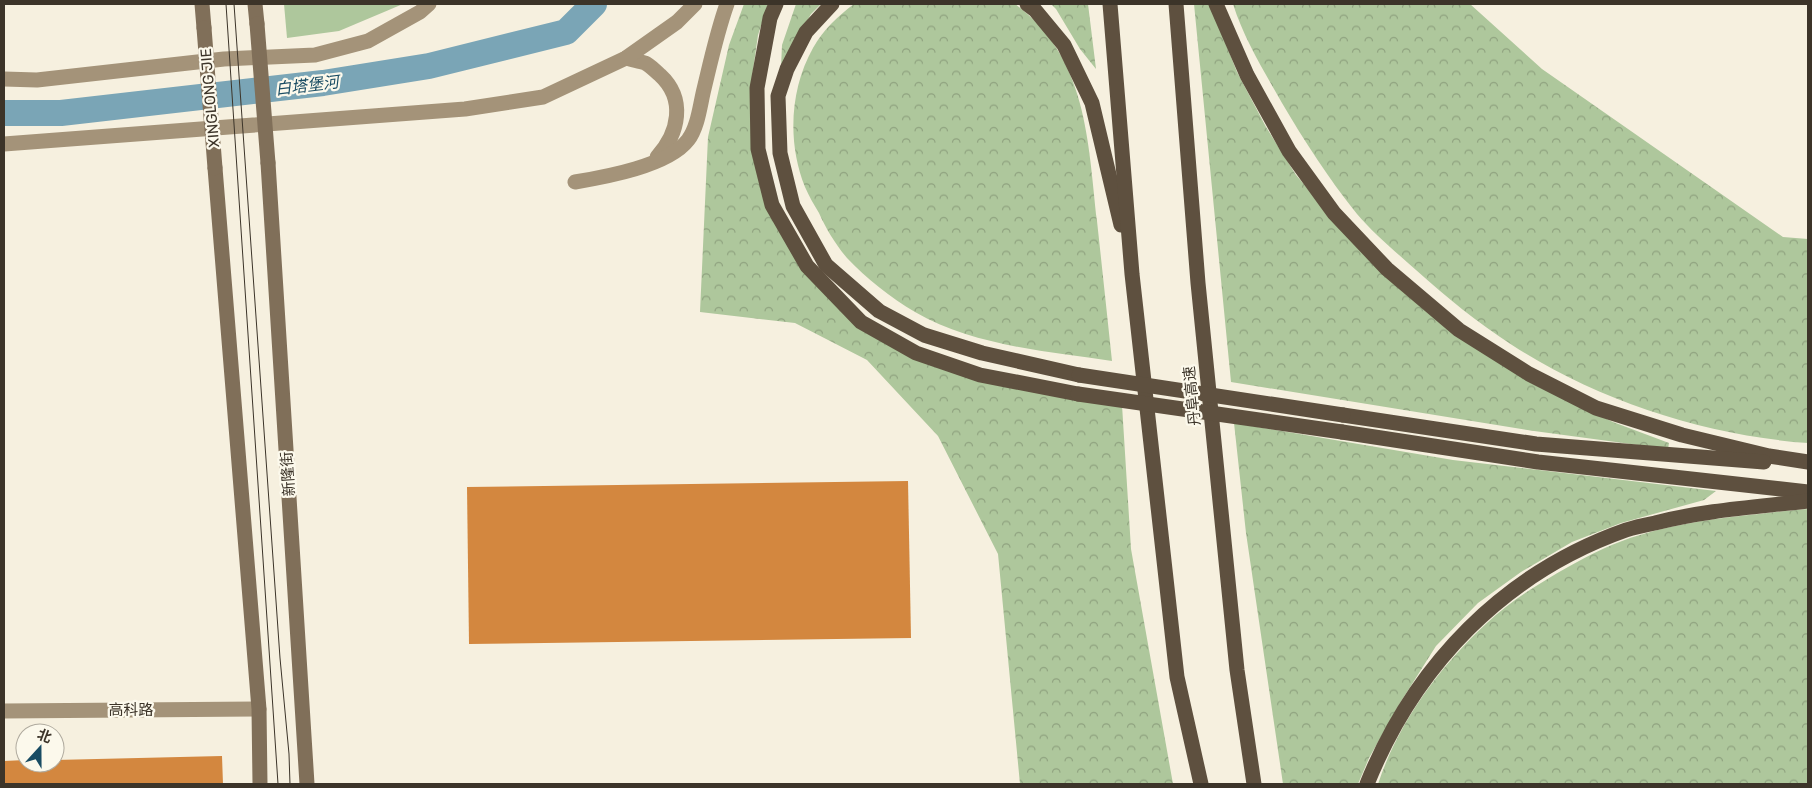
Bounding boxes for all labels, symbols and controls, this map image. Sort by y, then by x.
street label: XINGLONG JIE [197,48,223,148]
water label: 白塔堡河 [274,72,343,99]
street label: 丹阜高速 [1180,365,1204,427]
street label: 新隆街 [277,451,299,497]
street label: 高科路 [108,701,154,719]
north arrow [15,723,65,773]
text: 北 [35,726,54,747]

